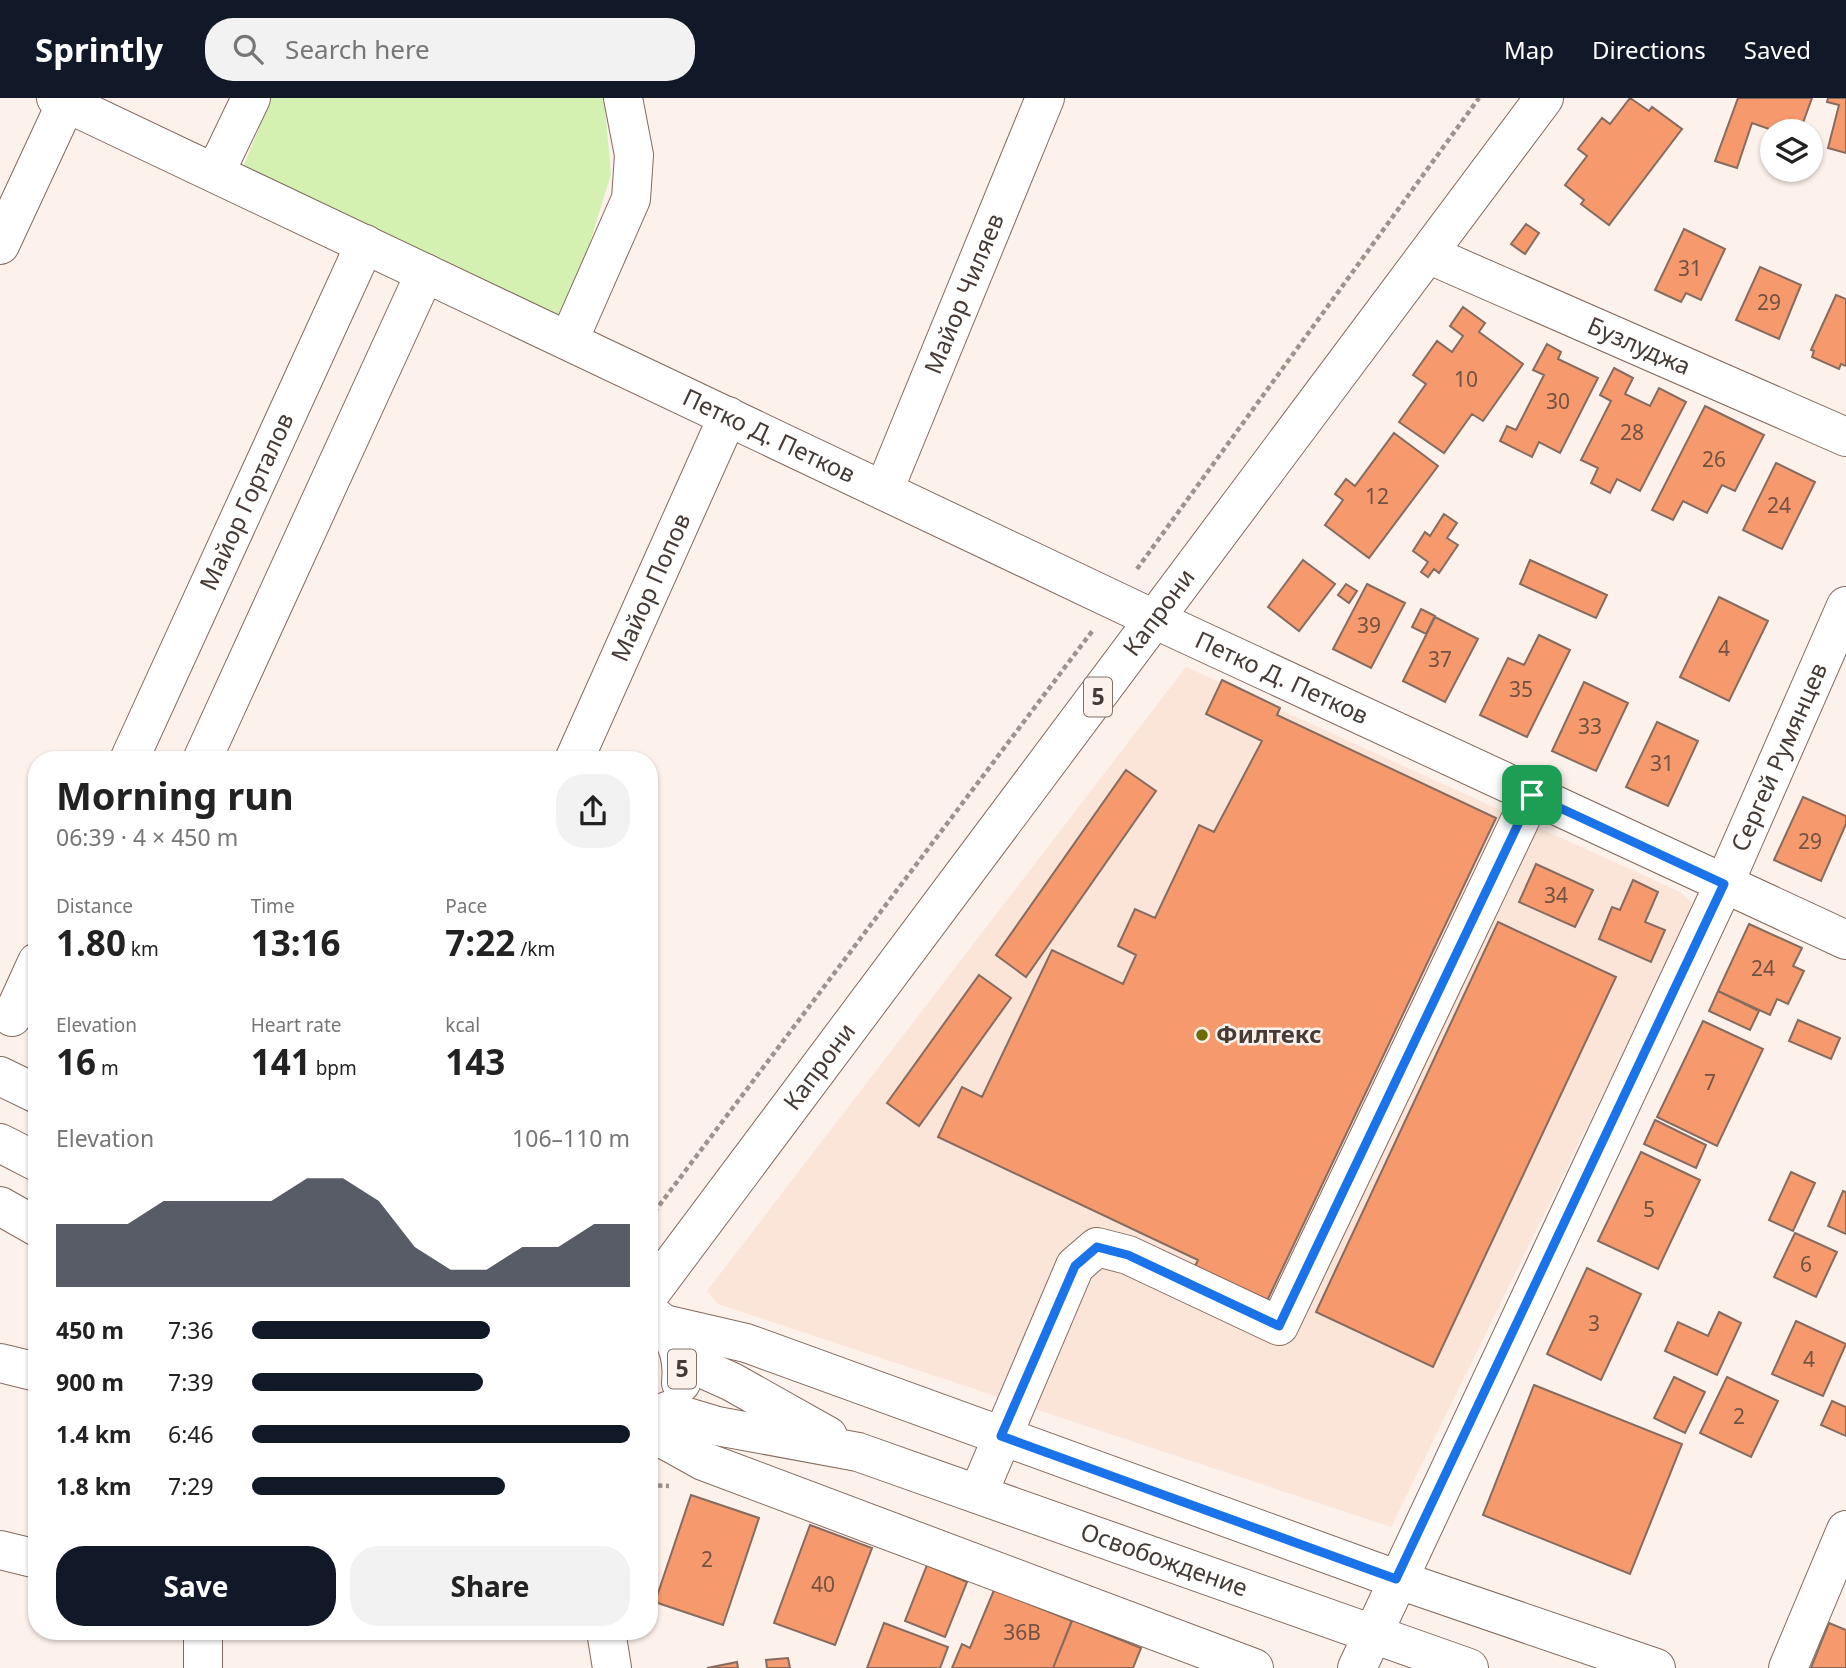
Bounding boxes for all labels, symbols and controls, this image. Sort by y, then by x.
search box [205,18,695,81]
text: Sprintly [35,27,163,72]
icon: search [229,30,267,68]
text: Search here [285,31,430,67]
text: Map [1504,33,1554,66]
text: Directions [1592,33,1706,66]
text: Saved [1744,33,1811,66]
map controls [1760,119,1823,182]
button: layers [1760,119,1823,182]
street label: Майор Чиляев [915,208,1011,379]
house number: 31 [1678,254,1702,282]
house number: 29 [1757,288,1781,316]
street label: Бузлуджа [1583,308,1696,382]
house number: 10 [1454,365,1478,393]
street label: Петко Д. Петков [678,380,861,490]
house number: 30 [1546,387,1570,415]
street label: Майор Горталов [191,407,301,595]
house number: 28 [1620,418,1644,446]
house number: 26 [1702,445,1726,473]
house number: 12 [1365,482,1389,510]
house number: 24 [1767,491,1791,519]
street label: Майор Попов [602,507,697,666]
street label: Капрони [1114,561,1202,662]
house number: 39 [1357,611,1381,639]
street label: Петко Д. Петков [1190,623,1374,731]
house number: 4 [1718,634,1730,662]
house number: 37 [1428,645,1452,673]
street label: Сергей Румянцев [1722,657,1834,856]
house number: 35 [1509,675,1533,703]
road number: 5 [1084,678,1112,716]
house number: 33 [1578,712,1602,740]
house number: 31 [1650,749,1674,777]
pin [1502,765,1562,825]
text: Morning run [56,769,294,821]
button: share [556,774,630,848]
icon: arrive [1513,776,1551,814]
text: 06:39 · 4 × 450 m [56,821,238,853]
house number: 29 [1798,827,1822,855]
house number: 34 [1544,881,1568,909]
text: Distance [56,893,133,919]
text: Time [251,893,295,919]
text: Pace [445,893,487,919]
text: 1.80 [56,919,126,966]
text: 13:16 [251,919,341,966]
text: 7:22 [445,919,515,966]
text: km [126,936,159,962]
text: /km [515,936,555,962]
house number: 24 [1751,954,1775,982]
text: Elevation [56,1012,137,1038]
text: Heart rate [251,1012,341,1038]
text: kcal [445,1012,480,1038]
street label: Капрони [775,1015,862,1116]
place label: Филтекс [1216,1017,1322,1050]
marker: Филтекс [1194,1027,1210,1043]
text: 16 [56,1038,96,1085]
text: 141 [251,1038,311,1085]
text: 143 [445,1038,505,1085]
text: m [96,1055,119,1081]
text: bpm [311,1055,357,1081]
house number: 7 [1704,1068,1716,1096]
text: Elevation [56,1122,154,1154]
text: 106–110 m [512,1122,630,1154]
house number: 5 [1643,1195,1655,1223]
house number: 6 [1800,1250,1812,1278]
house number: 3 [1588,1309,1600,1337]
text: 450 m [56,1314,124,1346]
text: 7:36 [168,1314,214,1346]
house number: 4 [1803,1345,1815,1373]
road number: 5 [668,1350,696,1388]
text: 900 m [56,1366,124,1398]
text: 7:39 [168,1366,214,1398]
house number: 2 [1733,1402,1745,1430]
text: 1.4 km [56,1418,131,1450]
text: 6:46 [168,1418,214,1450]
text: 1.8 km [56,1470,131,1502]
text: 7:29 [168,1470,214,1502]
street label: Освобождение [1076,1514,1252,1603]
house number: 2 [701,1545,713,1573]
button: Save [56,1546,336,1626]
button: Share [350,1546,630,1626]
house number: 40 [811,1570,835,1598]
house number: 36B [1003,1618,1041,1646]

